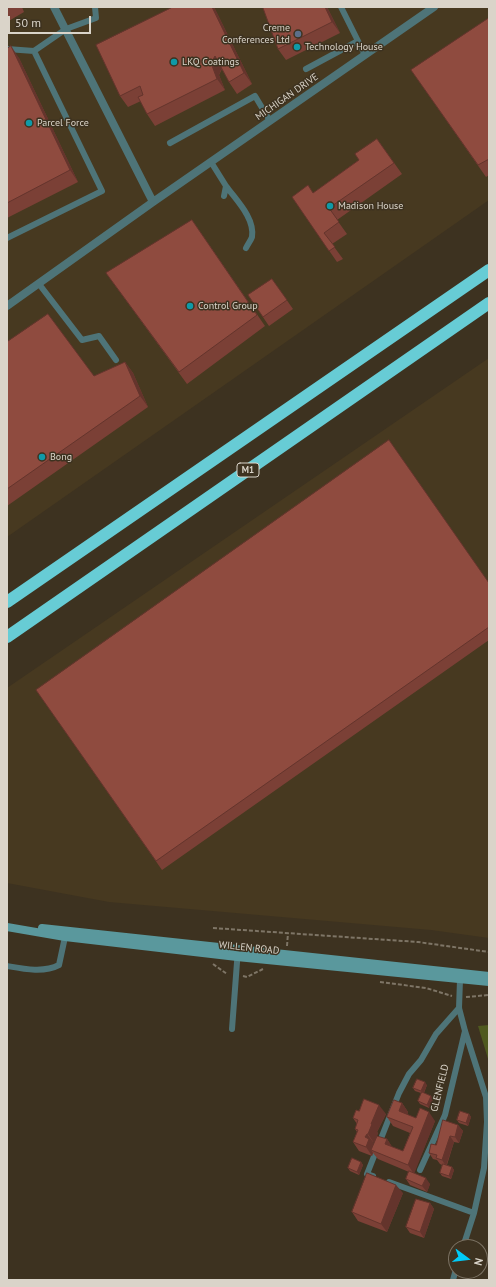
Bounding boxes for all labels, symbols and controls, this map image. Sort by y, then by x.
scale bar [10,8,93,34]
text: 50 m [15,15,41,30]
place label: Creme Conferences Ltd [222,22,290,46]
marker: Creme Conferences Ltd [293,29,303,39]
place label: Technology House [305,41,383,53]
marker: Technology House [292,42,302,52]
place label: LKQ Coatings [182,56,239,68]
marker: LKQ Coatings [169,57,179,67]
street label: MICHIGAN DRIVE [253,71,321,123]
place label: Parcel Force [37,117,89,129]
marker: Parcel Force [24,118,34,128]
place label: Madison House [338,200,403,212]
marker: Madison House [325,201,335,211]
place label: Control Group [198,300,258,312]
marker: Control Group [185,301,195,311]
place label: Bong [50,451,72,463]
marker: Bong [37,452,47,462]
road number: M1 [237,463,259,477]
street label: WILLEN ROAD [218,939,280,957]
street label: GLENFIELD [428,1063,452,1113]
north arrow [448,1239,488,1279]
text: N [471,1257,486,1267]

